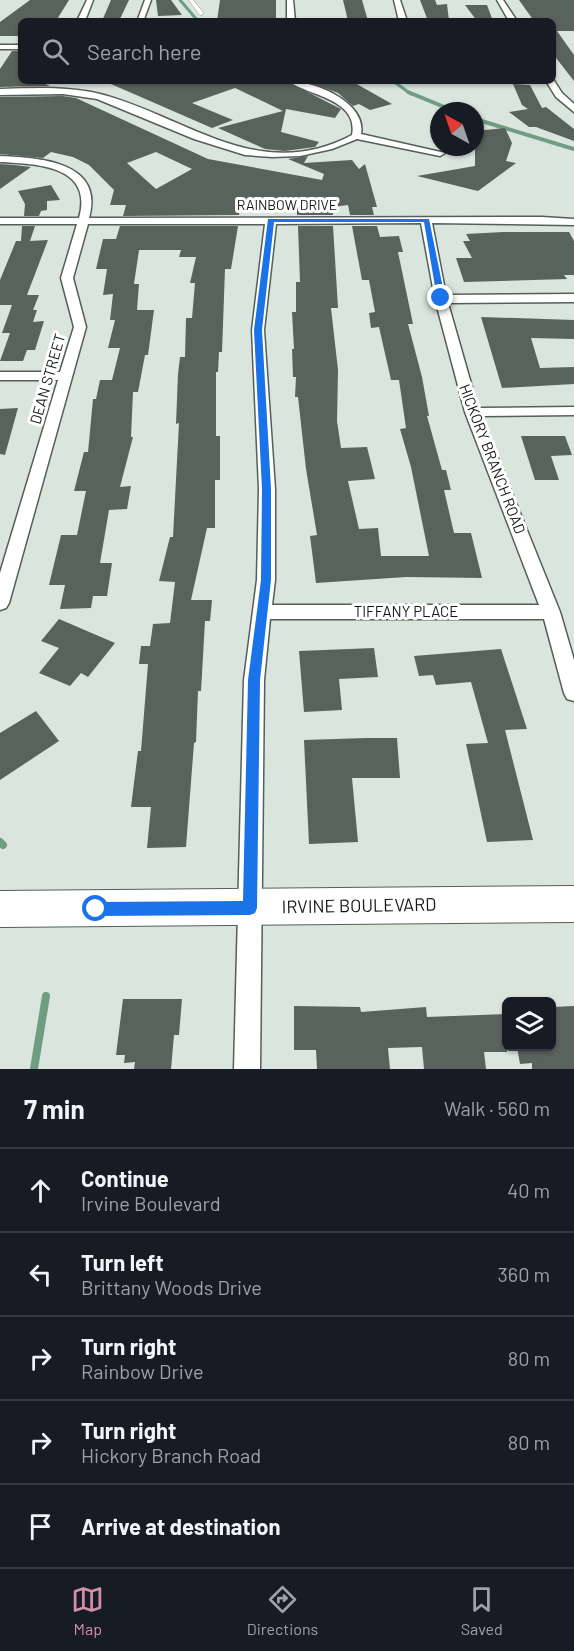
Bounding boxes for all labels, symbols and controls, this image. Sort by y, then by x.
search box [18,18,556,84]
icon: search [39,35,72,68]
text: Search here [87,38,201,64]
north arrow [430,102,484,156]
street label: RAINBOW DRIVE [237,196,337,213]
route end [427,284,453,310]
street label: DEAN STREET [26,331,69,426]
street label: HICKORY BRANCH ROAD [456,381,530,536]
street label: TIFFANY PLACE [354,602,458,620]
street label: IRVINE BOULEVARD [281,893,436,917]
route start [82,895,108,921]
map controls [502,997,556,1051]
button: layers [502,997,556,1051]
text: 7 min [24,1093,85,1124]
text: Walk · 560 m [444,1096,550,1120]
text: Continue [81,1165,169,1191]
icon: ahead [24,1174,57,1207]
text: 40 m [507,1178,550,1202]
text: Irvine Boulevard [81,1191,221,1215]
text: Turn left [81,1249,164,1275]
icon: left [24,1258,57,1291]
text: 360 m [498,1262,550,1286]
text: Brittany Woods Drive [81,1275,262,1299]
text: Turn right [81,1333,176,1359]
icon: right [24,1342,57,1375]
text: 80 m [508,1346,550,1370]
text: Rainbow Drive [81,1359,204,1383]
text: Turn right [81,1417,176,1443]
icon: right [24,1426,57,1459]
text: 80 m [508,1430,550,1454]
text: Hickory Branch Road [81,1443,261,1467]
icon: arrive [24,1510,57,1543]
text: Arrive at destination [81,1513,280,1539]
tab: Map [71,1583,104,1638]
tab: Directions [247,1583,318,1638]
tab: Saved [461,1583,503,1638]

